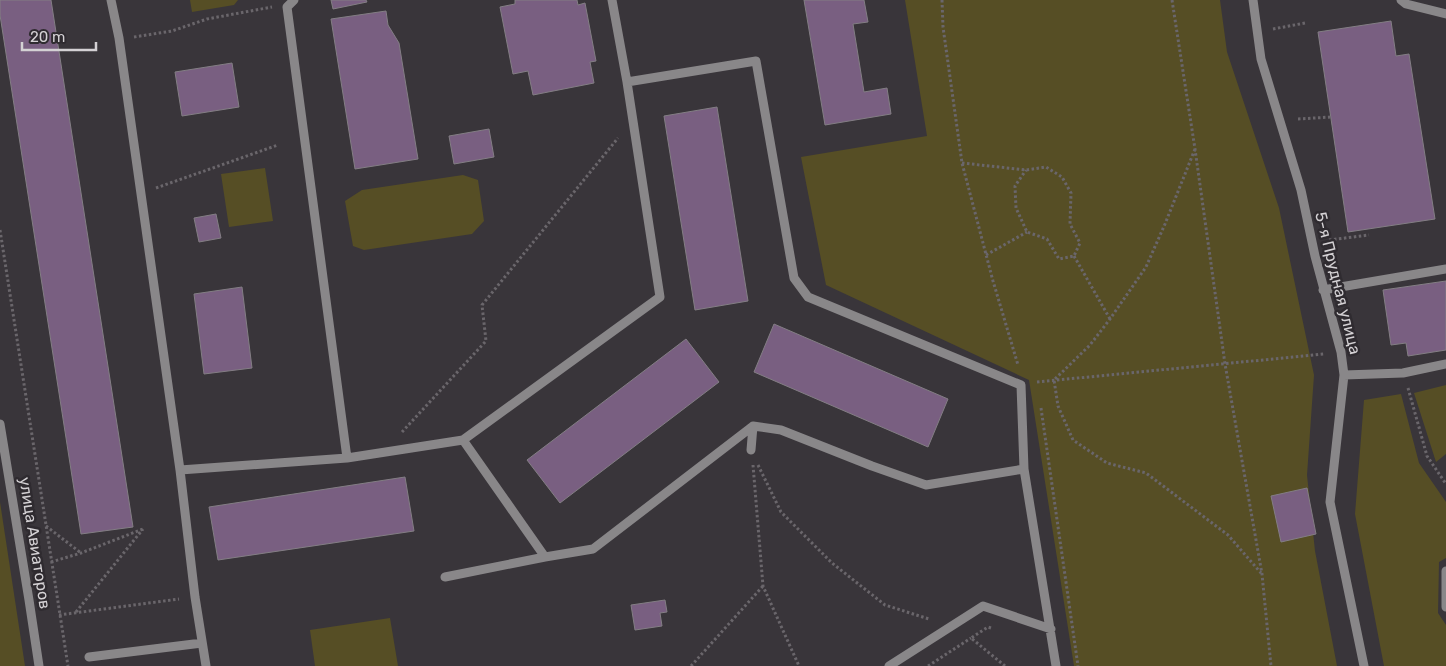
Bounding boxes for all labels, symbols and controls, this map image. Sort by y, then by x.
scale bar [22,20,96,52]
text: 20 m [30,28,65,46]
street label: 5-я Прудная улица [1311,210,1365,356]
street label: улица Авиаторов [15,476,55,610]

